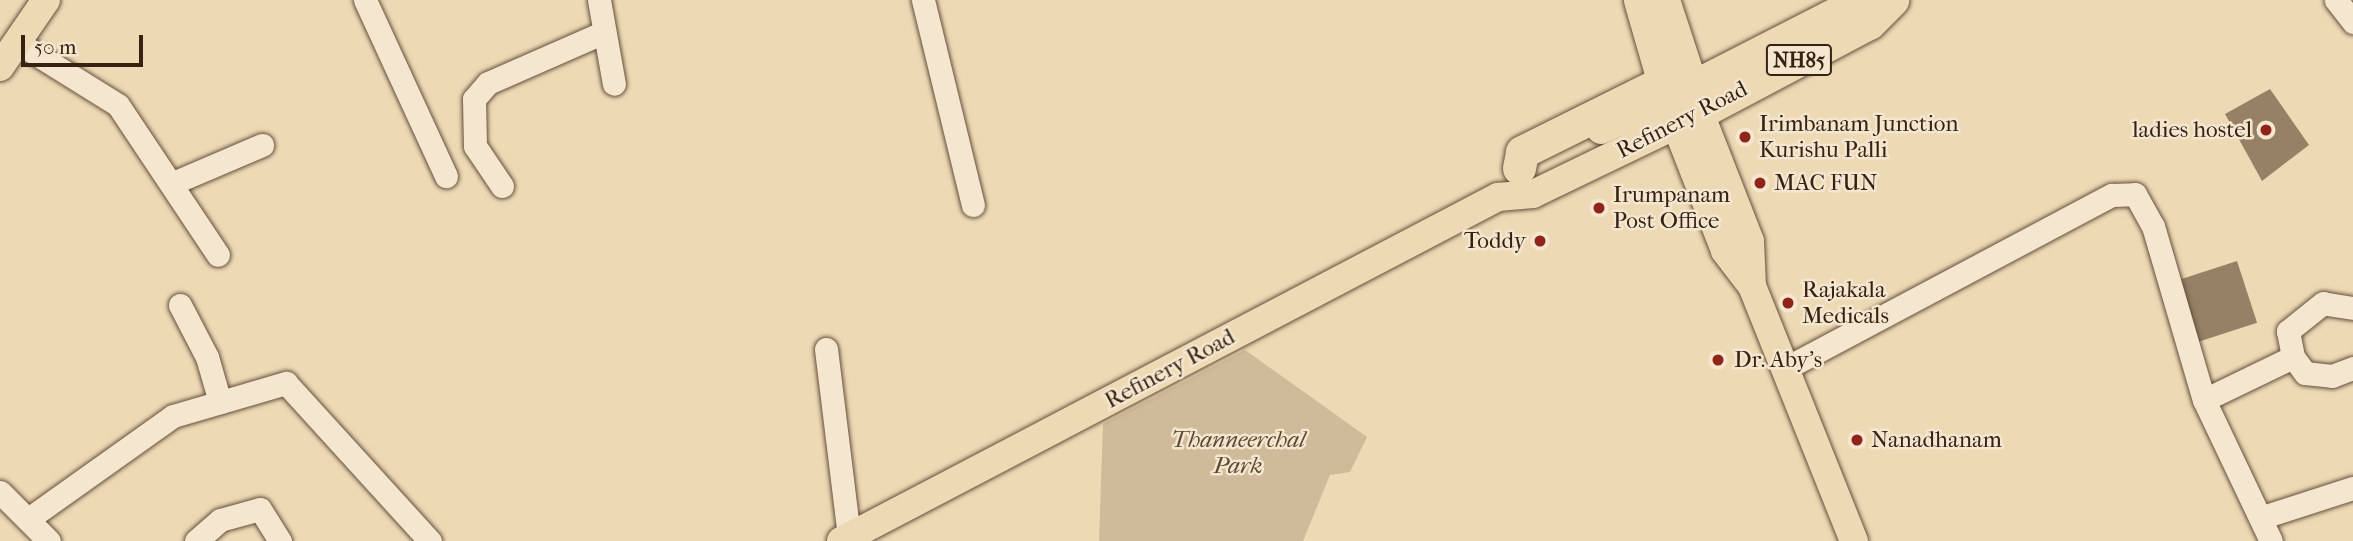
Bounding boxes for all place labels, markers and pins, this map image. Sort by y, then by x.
place label: Irimbanam Junction Kurishu Palli [1759,110,1959,164]
place label: ladies hostel [2132,116,2252,144]
marker: ladies hostel [2258,122,2274,138]
marker: Irimbanam Junction Kurishu Palli [1737,129,1753,145]
place label: MAC FUN [1774,169,1878,197]
marker: MAC FUN [1752,175,1768,191]
place label: Irumpanam Post Office [1613,181,1730,235]
marker: Irumpanam Post Office [1591,200,1607,216]
place label: Toddy [1464,227,1526,255]
marker: Toddy [1532,233,1548,249]
place label: Rajakala Medicals [1802,276,1889,330]
marker: Rajakala Medicals [1780,295,1796,311]
place label: Dr. Aby's [1734,346,1822,374]
marker: Dr. Aby's [1708,350,1728,370]
place label: Nanadhanam [1871,426,2002,454]
marker: Nanadhanam [1849,432,1865,448]

